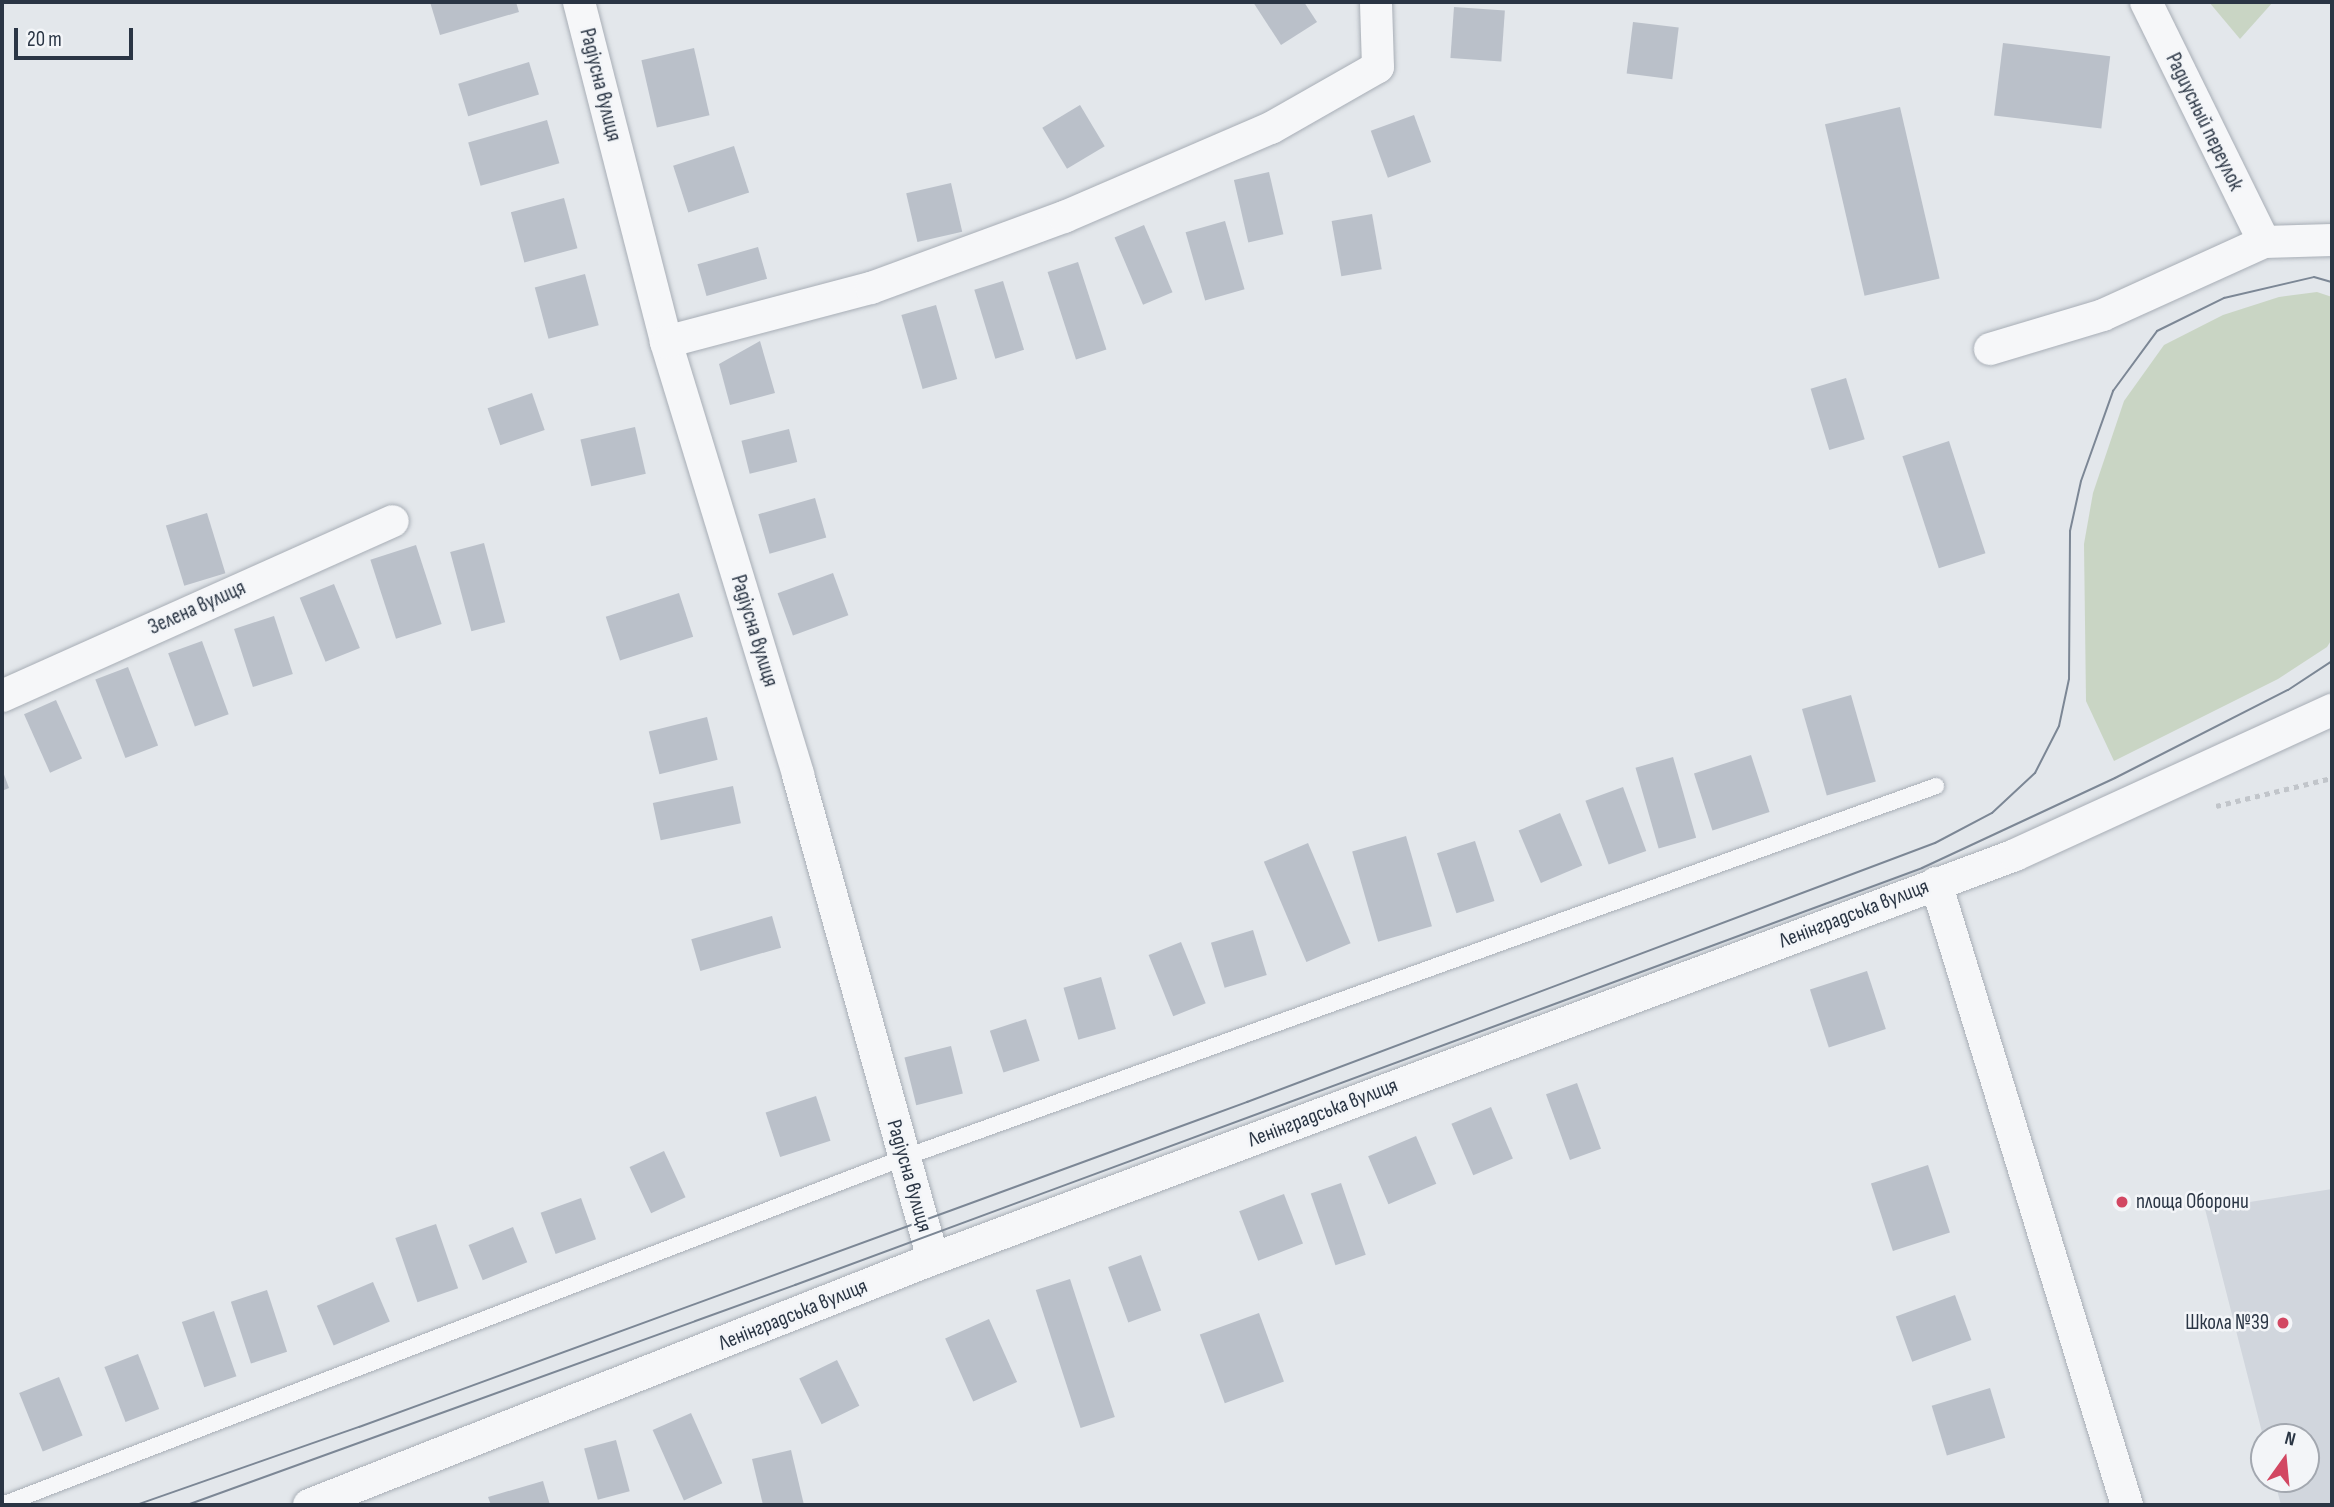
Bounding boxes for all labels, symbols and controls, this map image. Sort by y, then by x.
scale bar [18,14,136,58]
street label: Радіусна вулиця [574,26,626,144]
text: 20 m [27,27,62,52]
street label: Радиусный переулок [2160,49,2248,195]
street label: Радіусна вулиця [725,572,783,690]
street label: Зелена вулиця [145,575,249,641]
street label: Ленінградська вулиця [1776,874,1932,954]
street label: Ленінградська вулиця [1245,1073,1401,1153]
street label: Радіусна вулиця [881,1117,937,1235]
place label: площа Оборони [2136,1189,2249,1215]
marker: площа Оборони [2114,1194,2130,1210]
street label: Ленінградська вулиця [715,1274,871,1356]
place label: Школа №39 [2185,1310,2269,1336]
marker: Школа №39 [2275,1315,2291,1331]
north arrow [2250,1423,2320,1493]
text: N [2282,1427,2298,1452]

